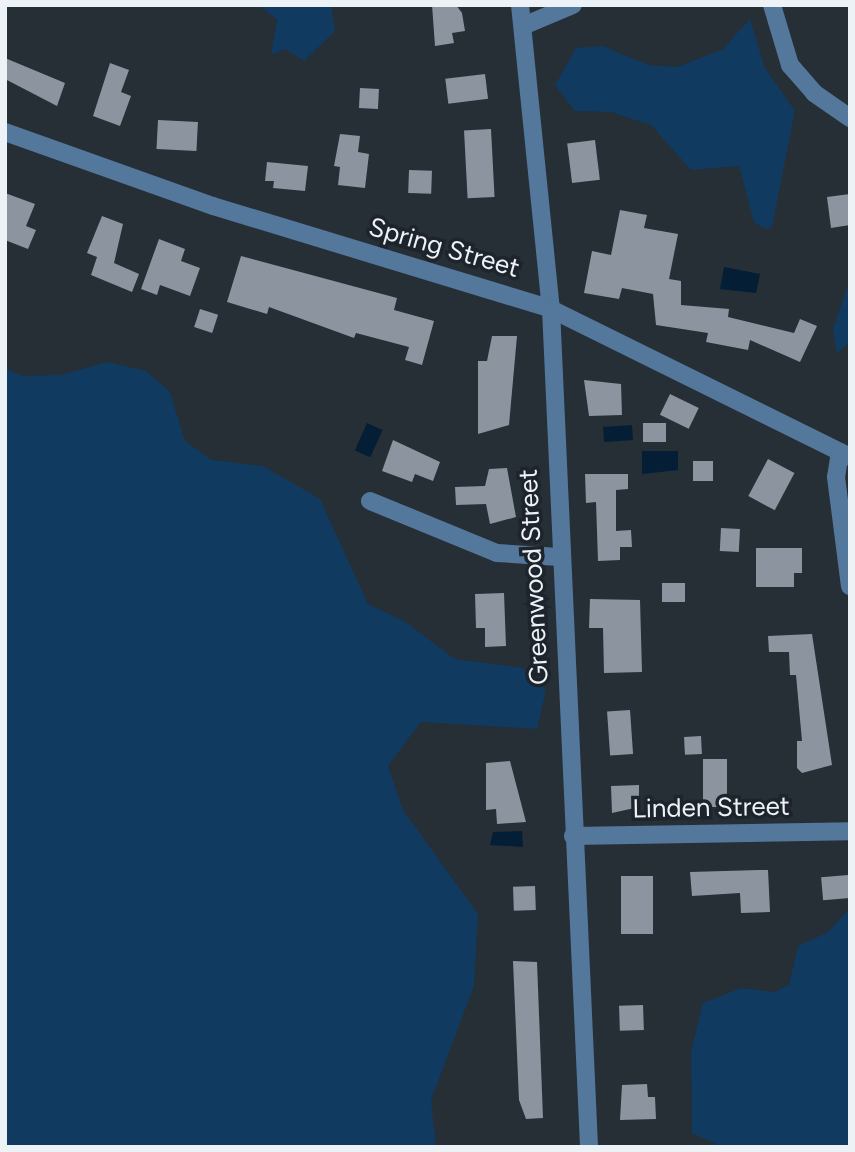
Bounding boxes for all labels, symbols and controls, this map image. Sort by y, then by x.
street label: Spring Street [365,212,523,284]
street label: Greenwood Street [513,468,555,686]
street label: Linden Street [632,791,790,825]

